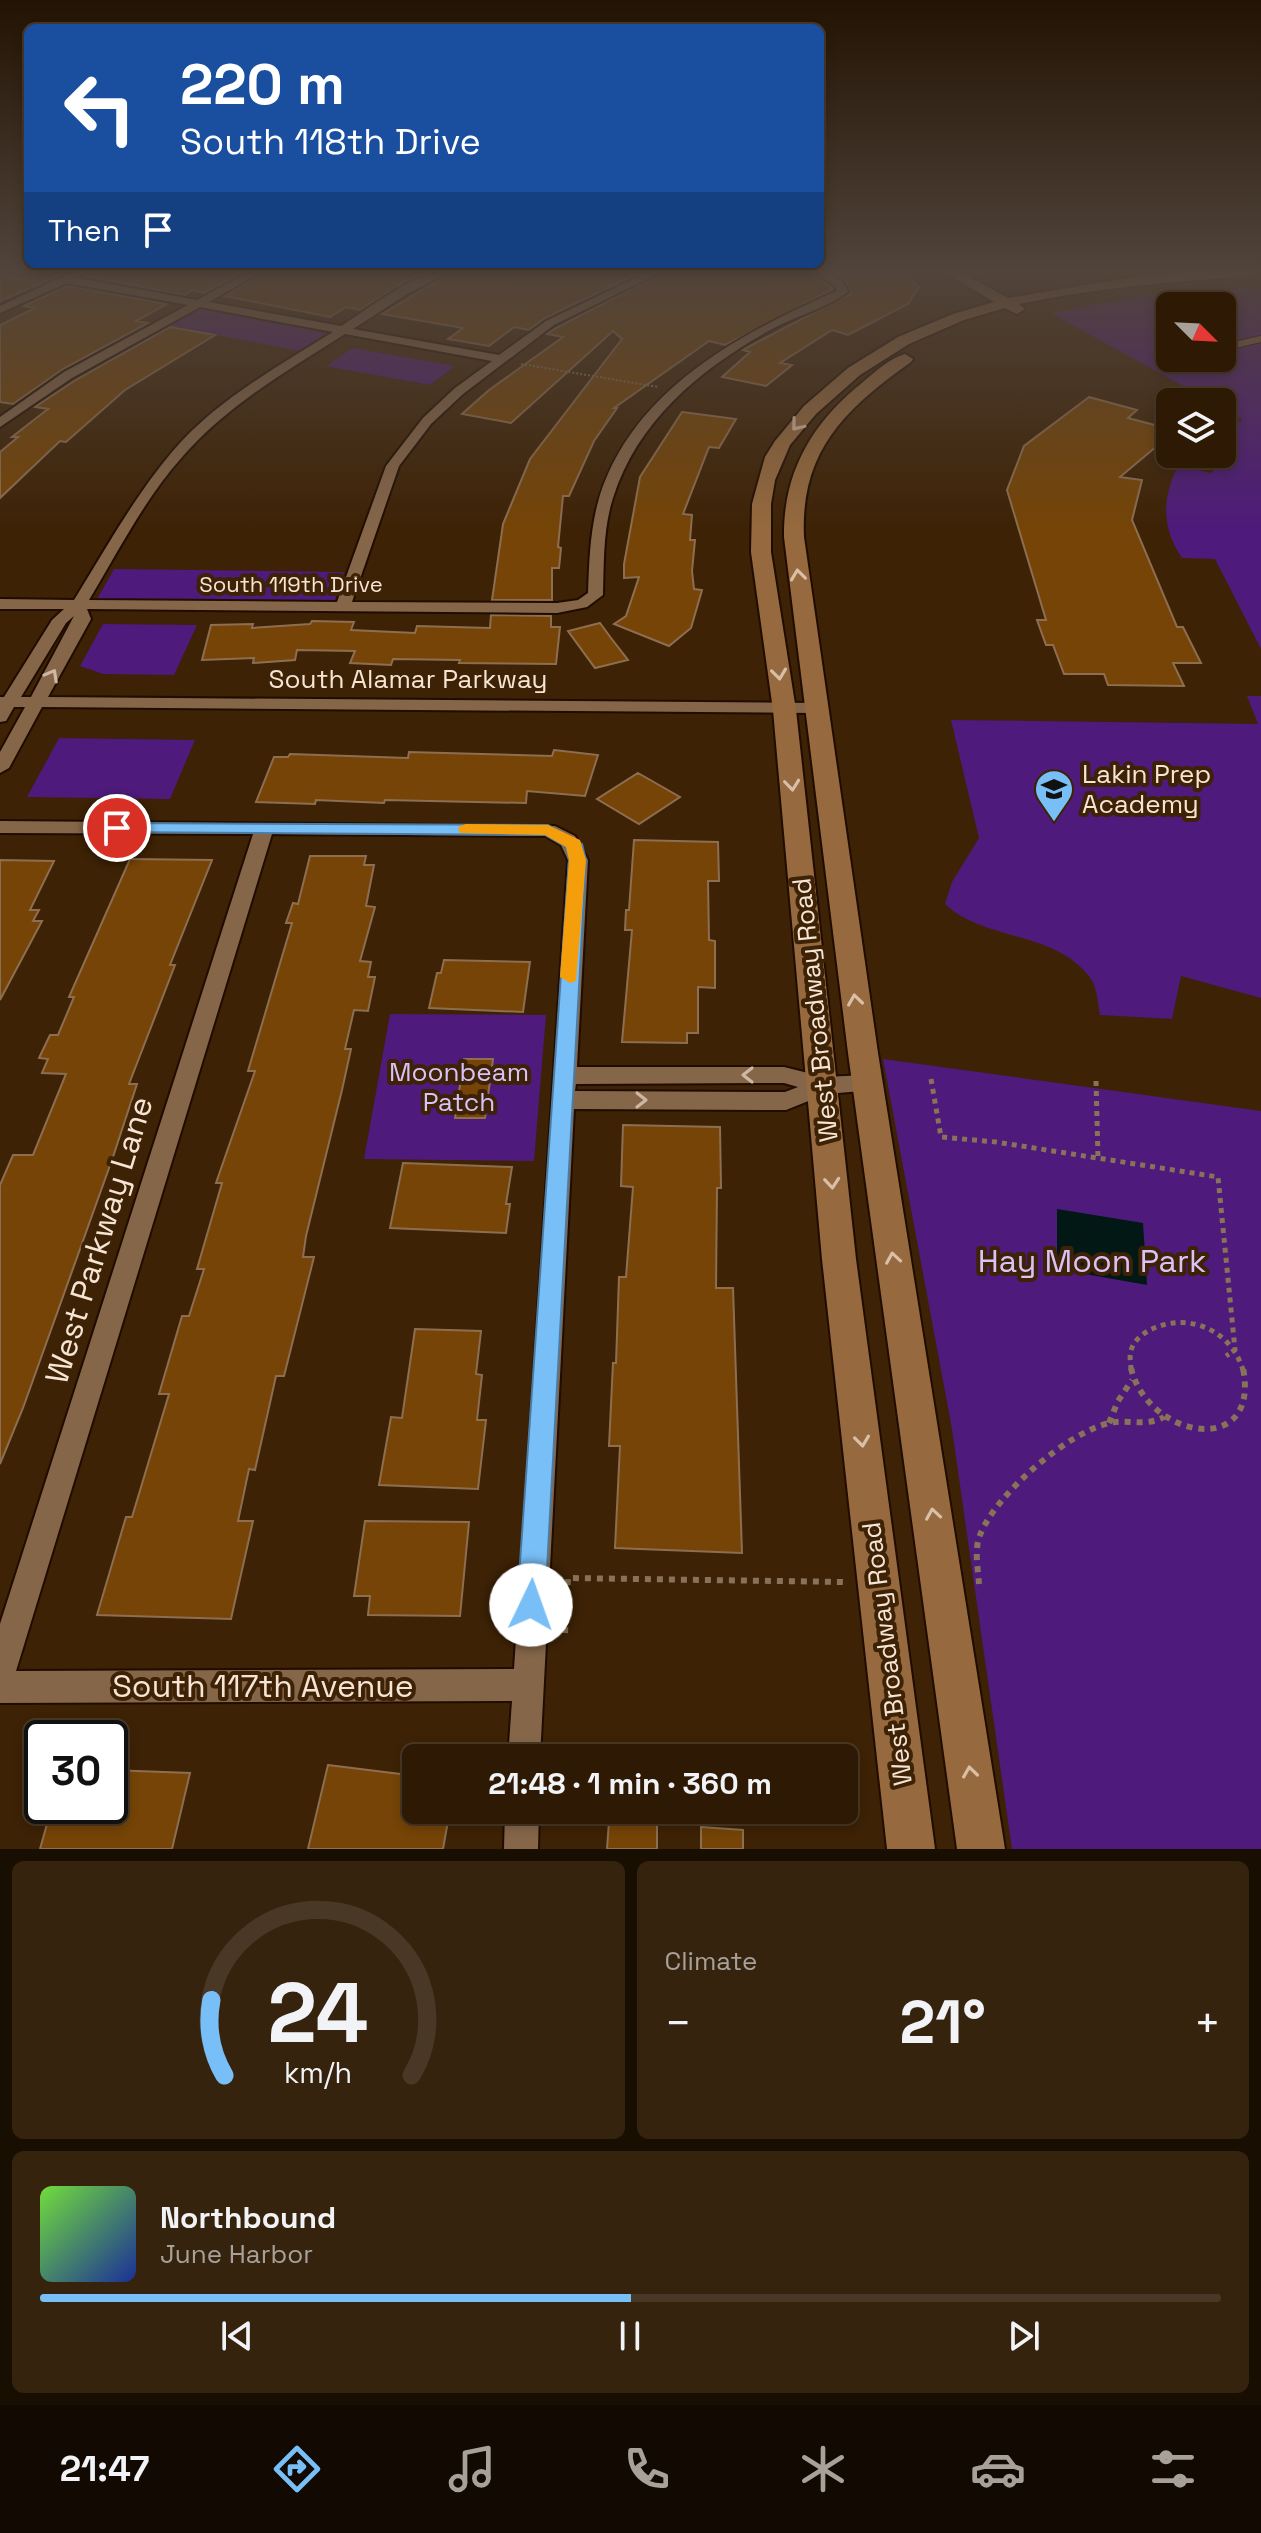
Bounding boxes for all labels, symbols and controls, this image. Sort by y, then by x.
text: 220 m [180,49,345,120]
icon: left [48,56,152,160]
text: South 118th Drive [180,119,481,165]
icon: arrive [136,208,180,252]
text: Then [48,211,120,250]
north arrow [1156,292,1236,372]
map controls [1156,292,1236,468]
button: layers [1156,388,1236,468]
one-way arrow [793,416,807,431]
one-way arrow [790,568,807,581]
street label: South 119th Drive [199,570,383,598]
street label: South Alamar Parkway [269,662,547,696]
one-way arrow [770,667,787,681]
one-way arrow [42,669,58,684]
place label: Lakin Prep Academy [1082,757,1211,821]
school or university icon: Lakin Prep Academy [1033,768,1075,823]
one-way arrow [783,779,800,792]
pin [83,794,151,862]
icon: arrive [95,806,139,850]
street label: West Broadway Road [784,876,846,1144]
one-way arrow [846,994,863,1007]
park label: Moonbeam Patch [389,1055,529,1119]
one-way arrow [741,1066,754,1084]
one-way arrow [635,1091,648,1109]
street label: West Parkway Lane [36,1092,162,1388]
one-way arrow [824,1177,841,1190]
park label: Hay Moon Park [978,1241,1206,1281]
one-way arrow [885,1251,902,1264]
one-way arrow [853,1435,870,1448]
one-way arrow [926,1508,943,1521]
street label: West Broadway Road [854,1520,920,1788]
position arrow [489,1563,573,1647]
street label: South 117th Avenue [112,1666,414,1706]
speed limit sign: 30 [24,1720,128,1824]
text: 21:48 · 1 min · 360 m [488,1764,772,1803]
one-way arrow [962,1765,979,1779]
text: Climate [665,1944,757,1978]
text: 24 [268,1960,369,2066]
text: 21° [900,1984,986,2061]
text: − [665,1995,692,2051]
text: + [1194,1995,1221,2051]
text: km/h [284,2055,352,2091]
text: Northbound [160,2198,336,2237]
text: June Harbor [160,2237,313,2271]
icon: previous [215,2314,259,2358]
icon: pause [608,2314,652,2358]
icon: next [1002,2314,1046,2358]
icon: directions [269,2441,325,2497]
icon: music [444,2441,500,2497]
icon: phone [619,2441,675,2497]
icon: climate [795,2441,851,2497]
icon: car [970,2441,1026,2497]
icon: filters [1145,2441,1201,2497]
text: 21:47 [60,2446,149,2492]

